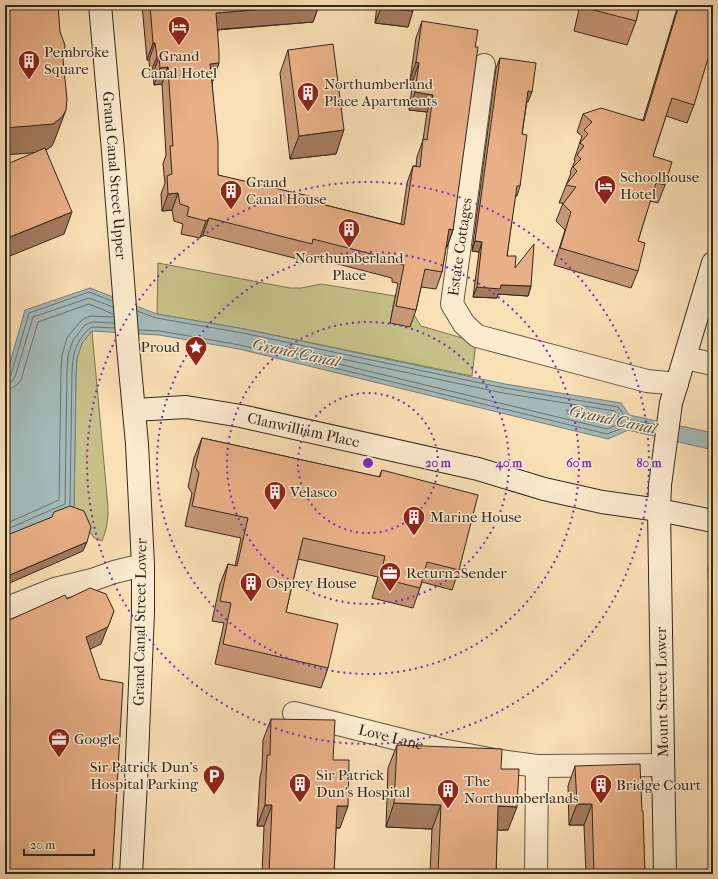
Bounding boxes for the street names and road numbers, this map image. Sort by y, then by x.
street label: Grand Canal Street Upper [99,91,130,261]
street label: Estate Cottages [444,196,476,297]
street label: Clanwilliam Place [246,409,362,451]
street label: Grand Canal Street Lower [130,537,150,706]
street label: Mount Street Lower [652,626,672,757]
street label: Love Lane [357,720,426,754]

